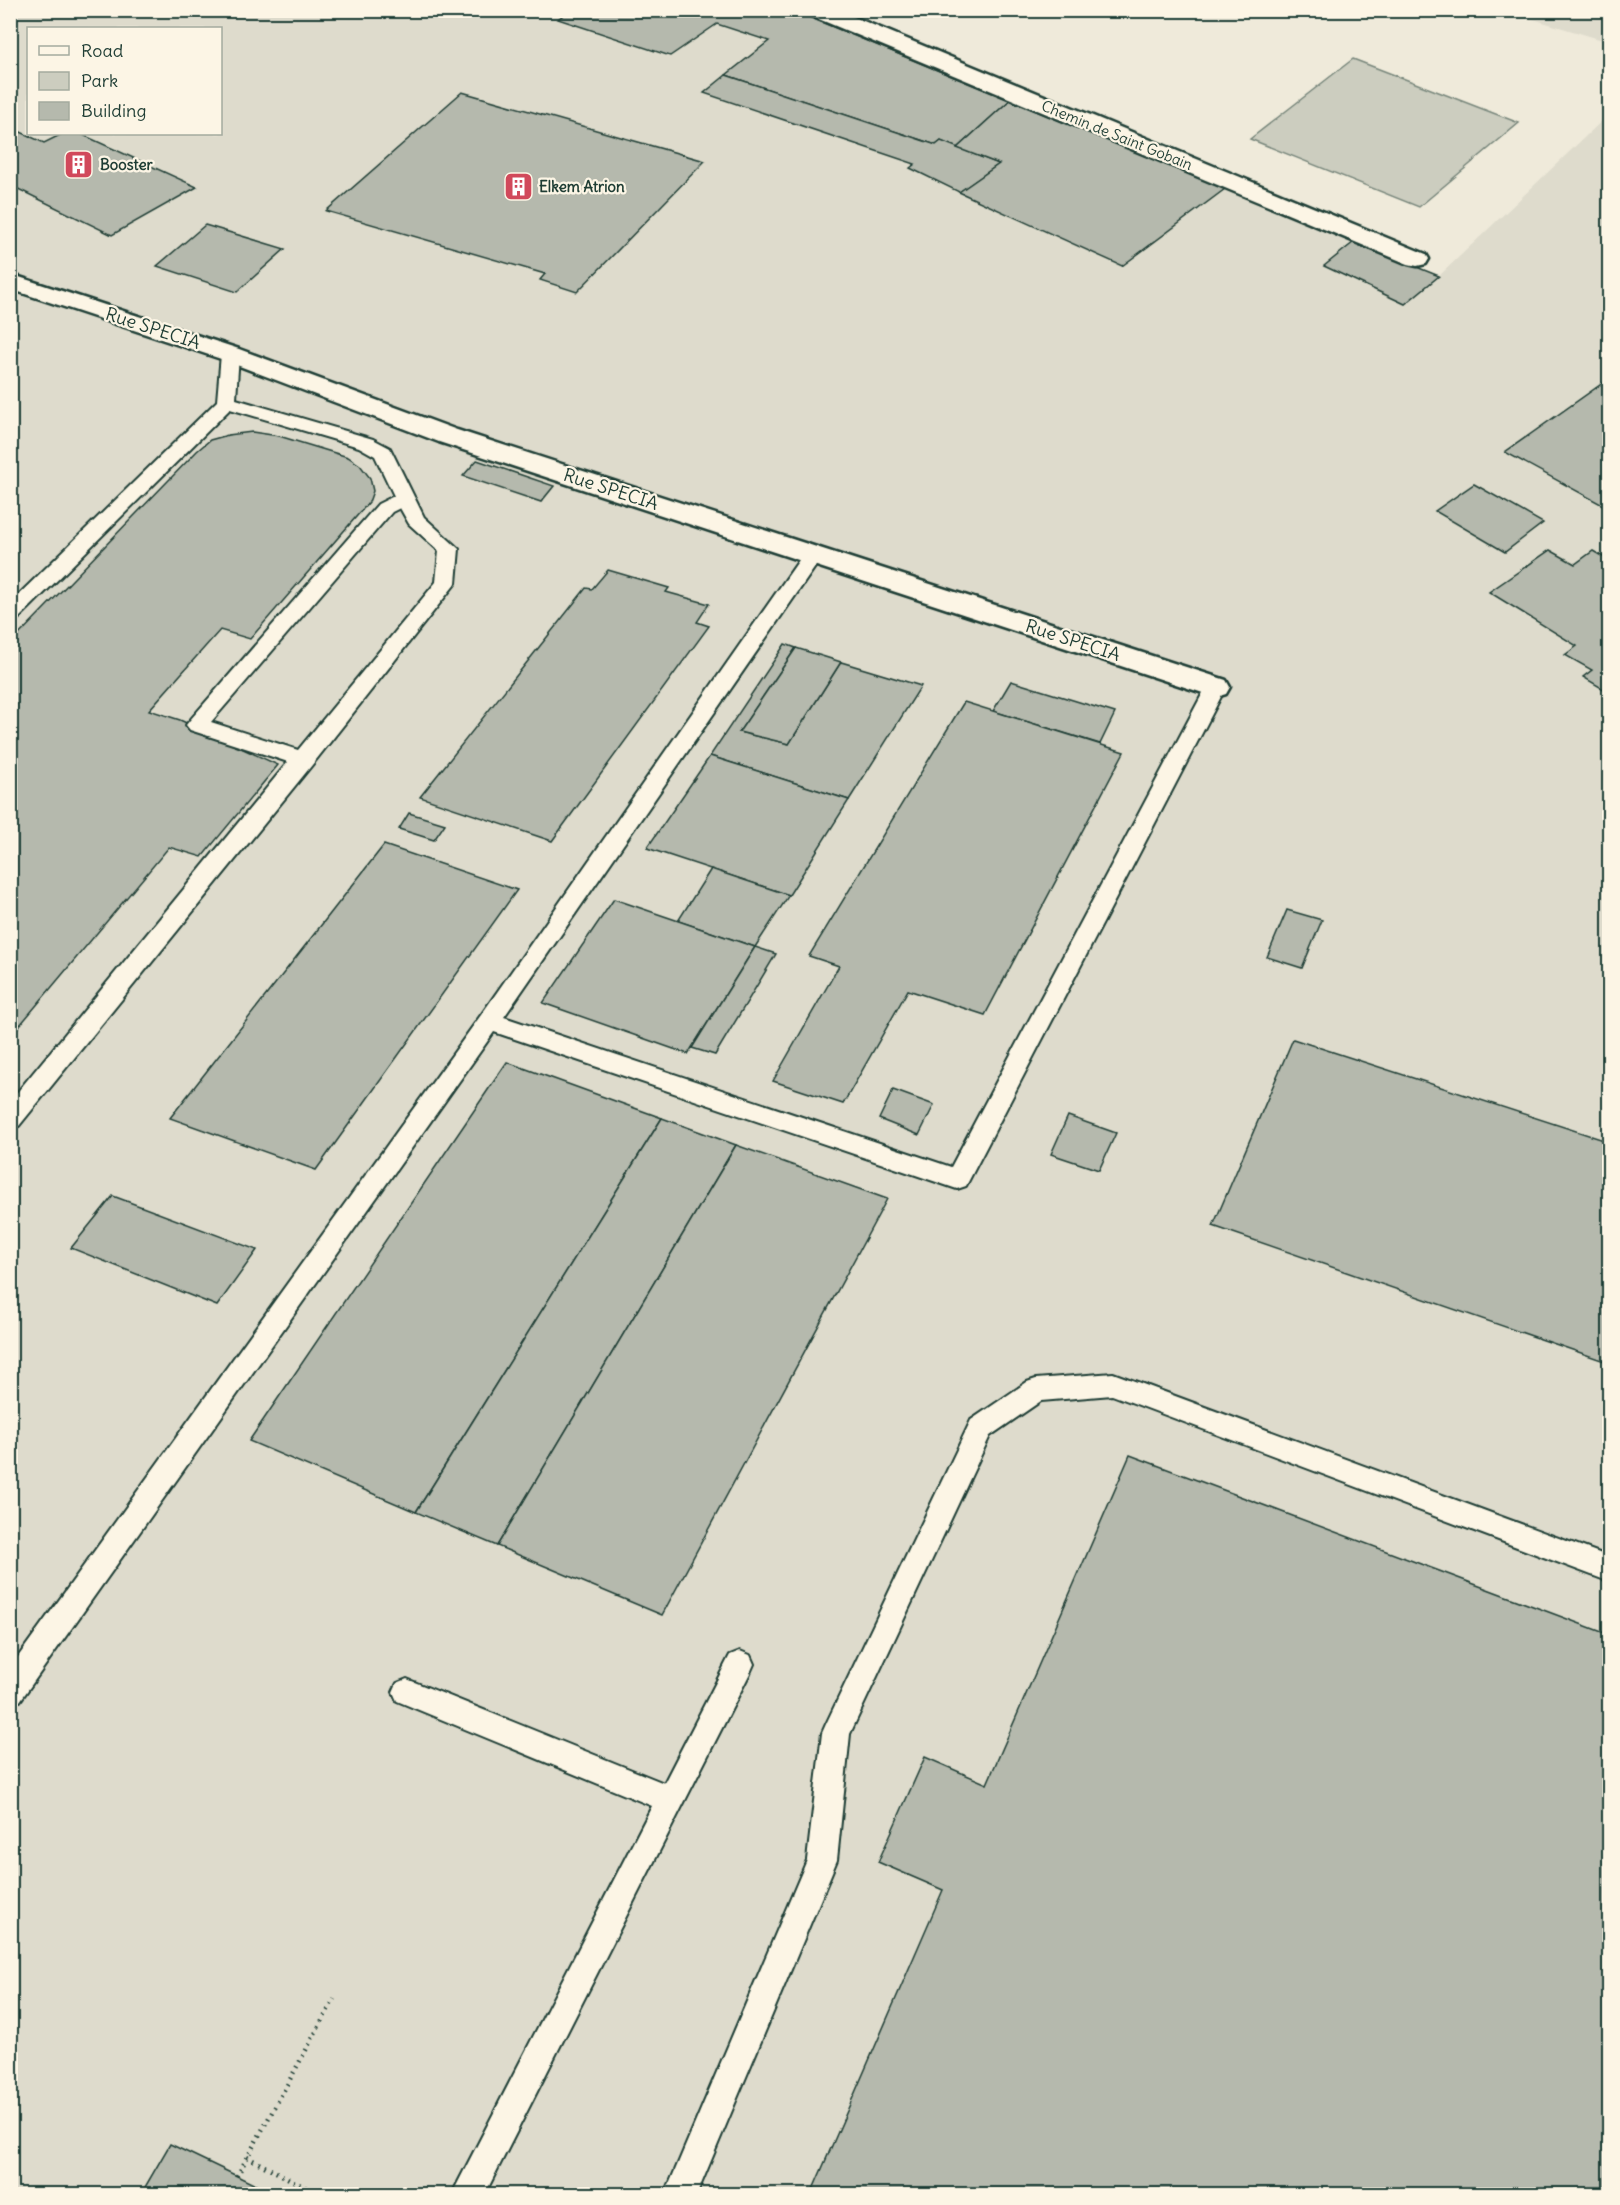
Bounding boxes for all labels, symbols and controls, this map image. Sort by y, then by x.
legend [27,27,222,135]
text: Road [81,39,124,62]
text: Park [81,69,118,92]
street label: Chemin de Saint Gobain [1039,96,1196,174]
text: Building [81,99,146,122]
building icon: Booster [63,148,95,180]
place label: Booster [100,155,153,174]
building icon: Elkem Atrion [502,170,534,202]
place label: Elkem Atrion [539,177,625,196]
street label: Rue SPECIA [103,302,203,354]
street label: Rue SPECIA [561,463,661,515]
street label: Rue SPECIA [1023,614,1123,666]

